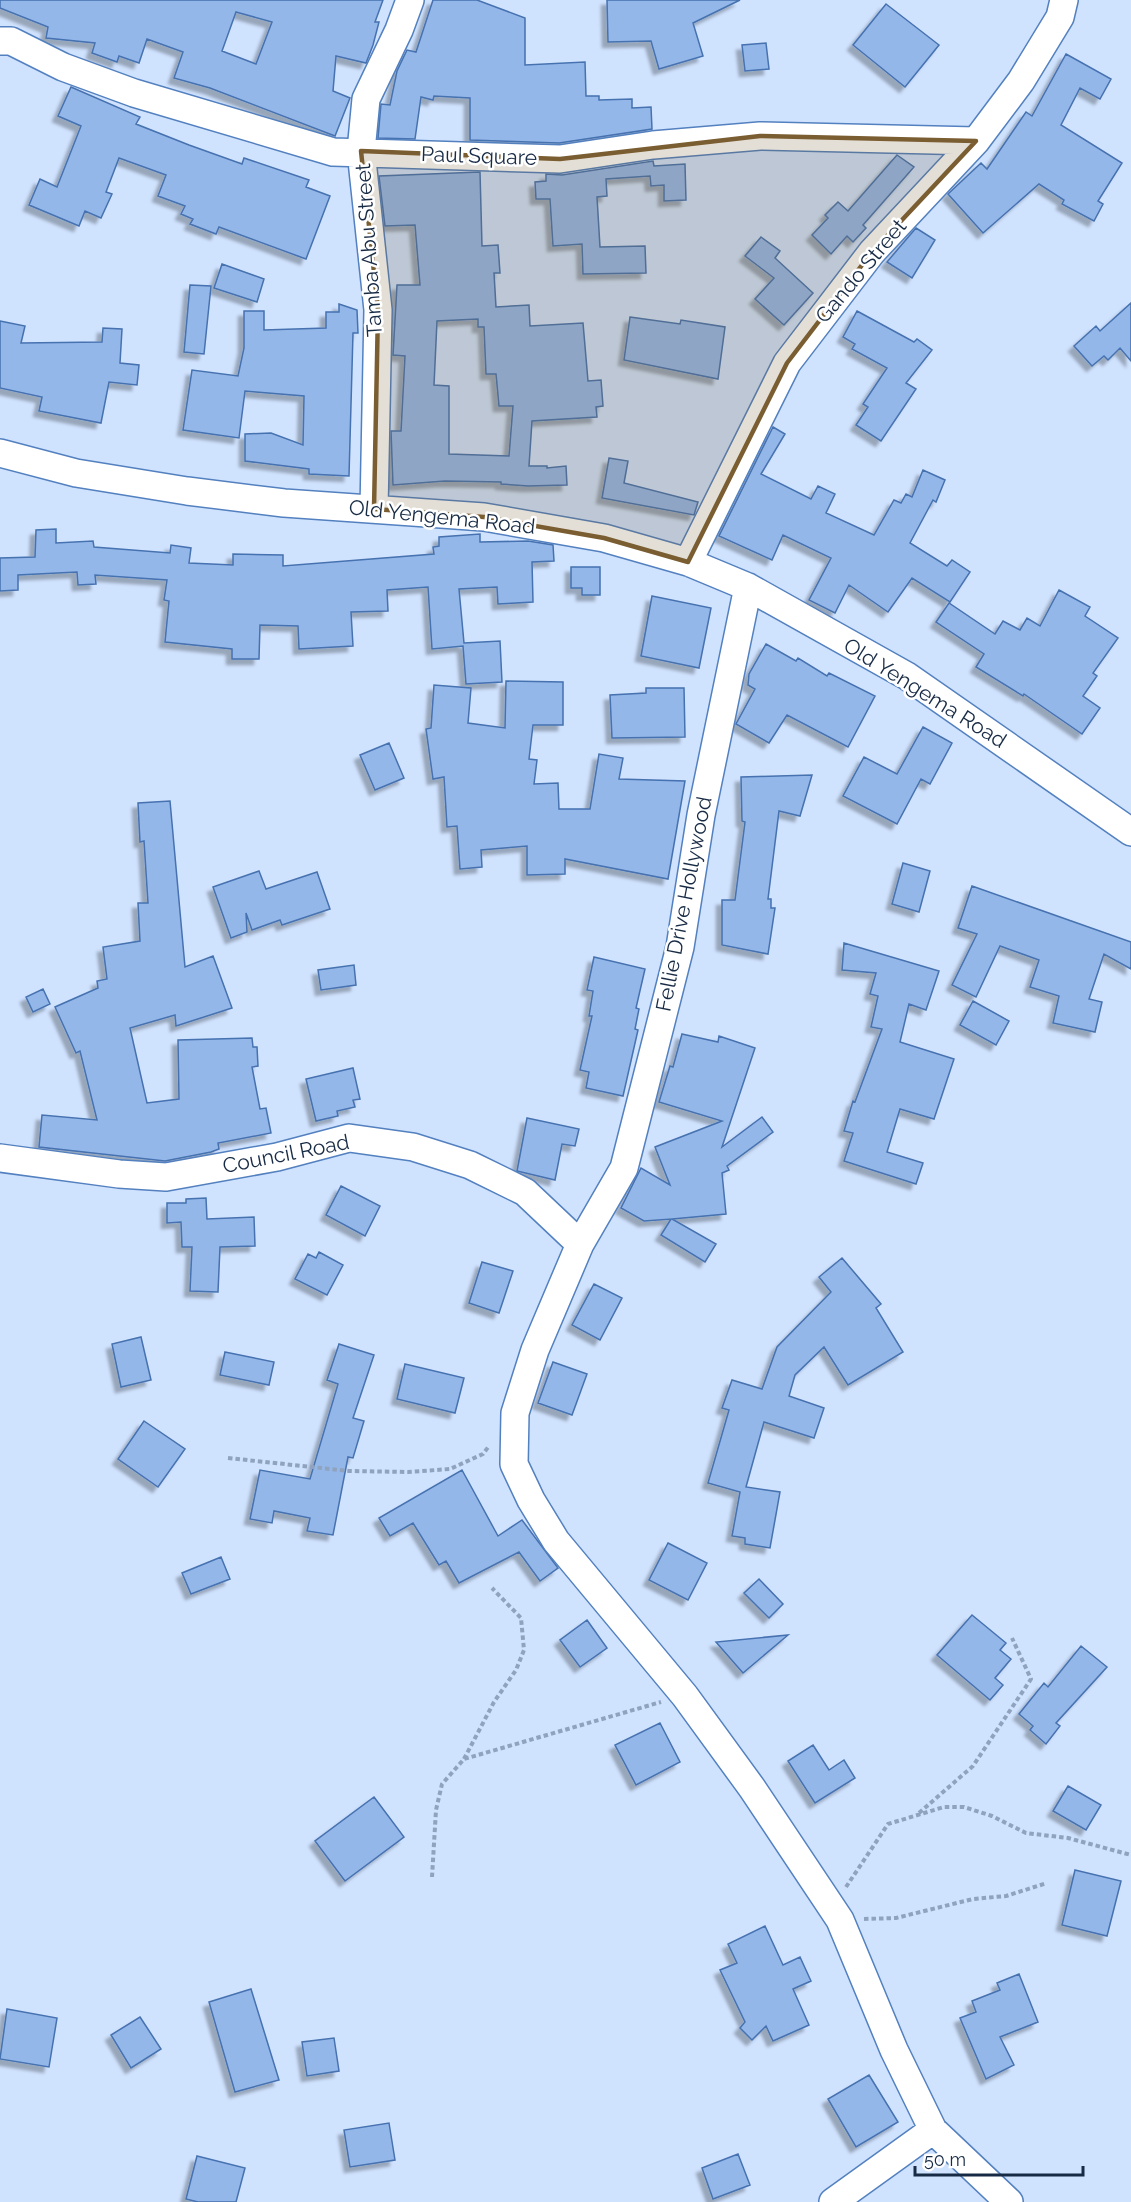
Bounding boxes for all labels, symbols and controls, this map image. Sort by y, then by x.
street label: Paul Square [420,141,538,170]
street label: Tamba Abu Street [350,163,387,338]
street label: Gando Street [810,214,911,328]
street label: Old Yengema Road [348,494,536,539]
street label: Old Yengema Road [839,632,1011,753]
street label: Fellie Drive Hollywood [650,794,717,1013]
street label: Council Road [220,1129,351,1178]
scale bar [915,2139,1083,2177]
text: 50 m [924,2149,966,2170]

